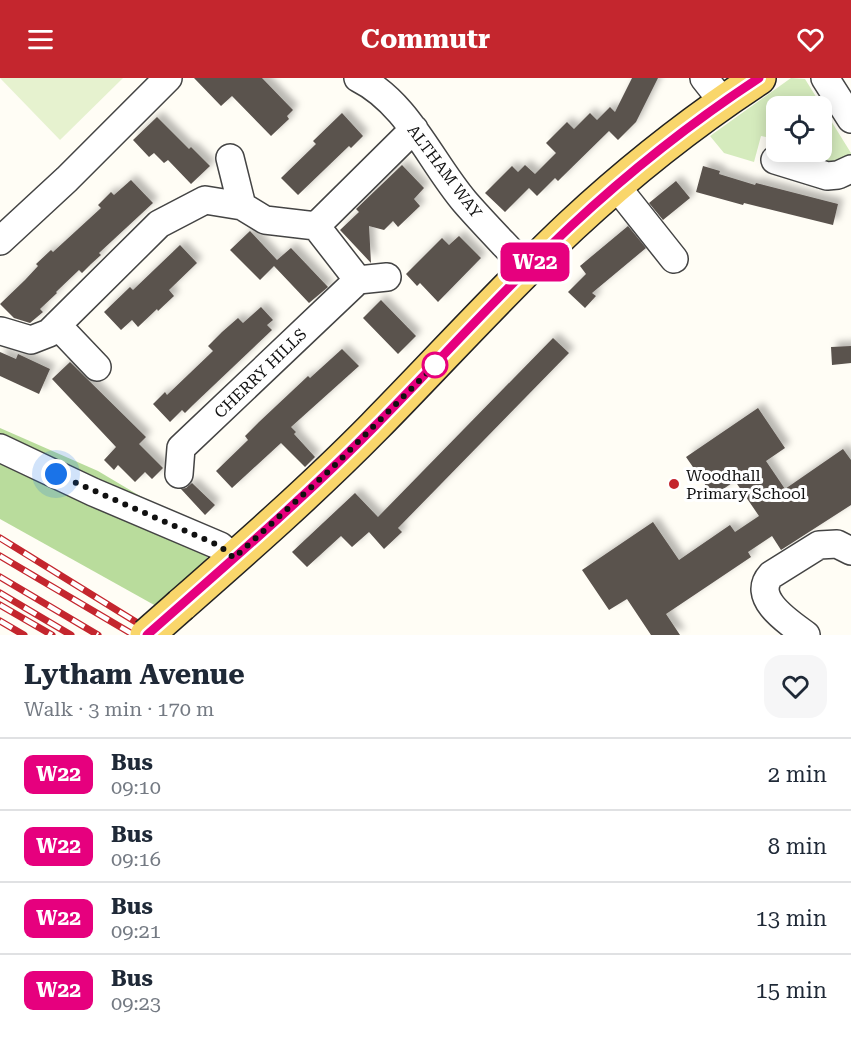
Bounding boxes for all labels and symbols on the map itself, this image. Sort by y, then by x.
street label: ALTHAM WAY [403,121,486,222]
line badge: W22 [500,242,570,282]
street label: CHERRY HILLS [210,325,310,422]
unlabelled marker [422,352,448,378]
your location [41,459,71,489]
place label: Woodhall Primary School [686,466,806,503]
marker: Woodhall Primary School [667,477,681,491]

